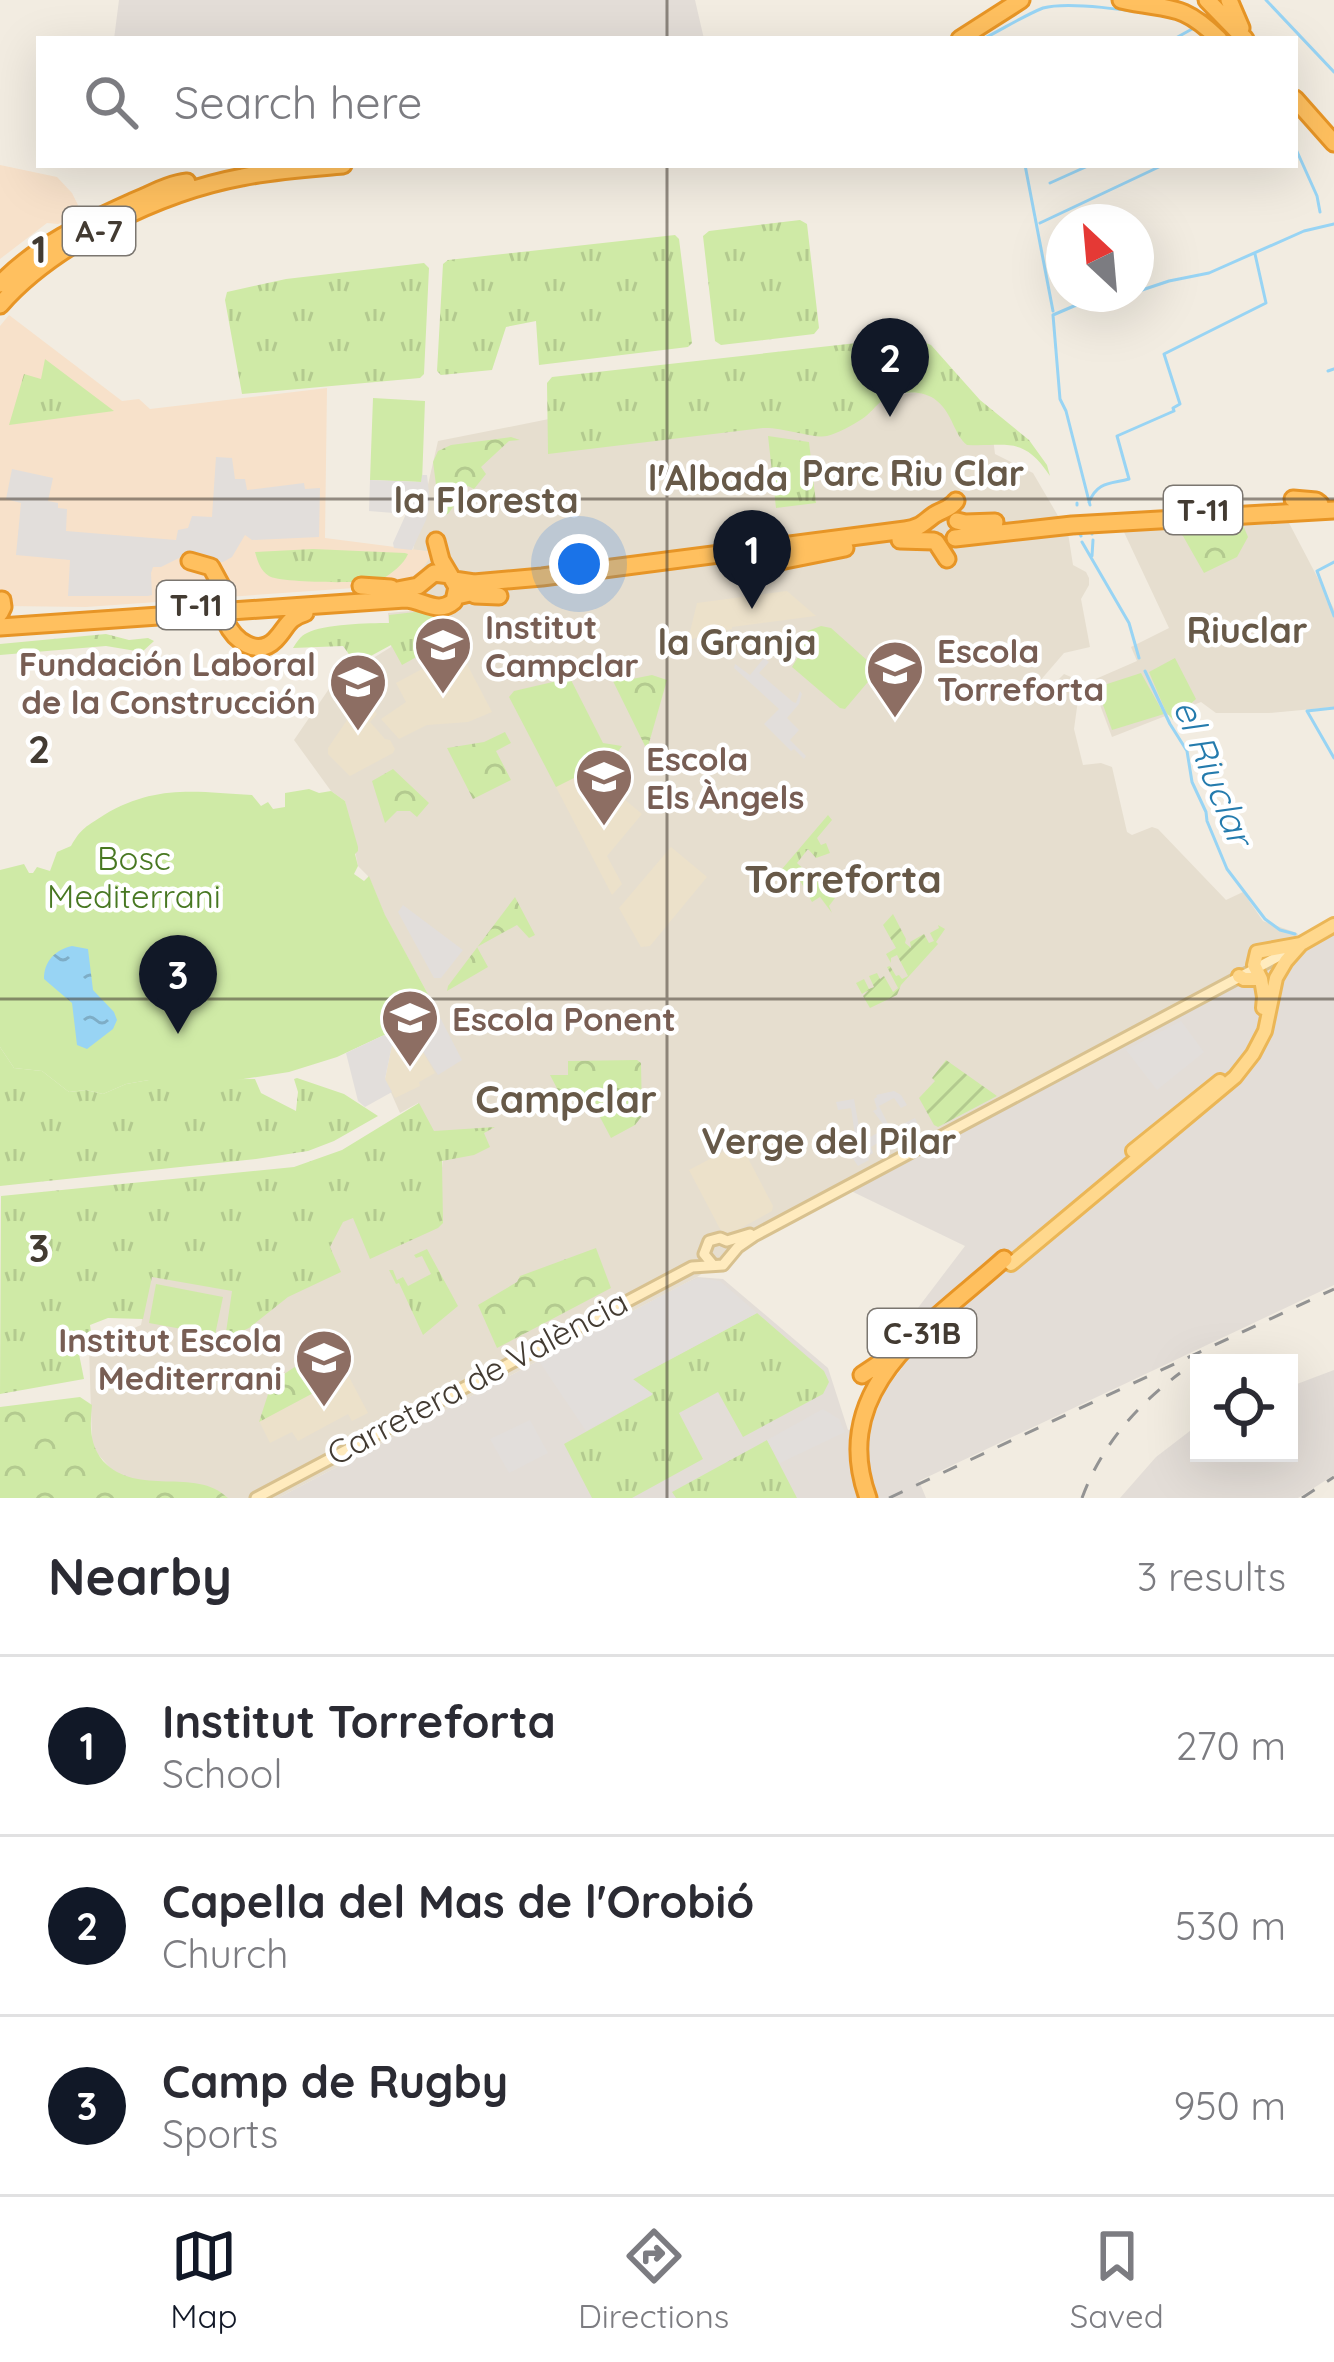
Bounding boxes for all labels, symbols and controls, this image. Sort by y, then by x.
search box [36,36,1298,168]
icon: search [78,69,144,135]
text: Search here [174,74,422,130]
north arrow [1046,204,1154,312]
road number: A-7 [63,207,135,255]
text: 1 [31,224,47,273]
pin: 2 [851,318,929,417]
district label: Parc Riu Clar [802,450,1024,495]
district label: l'Albada [648,455,788,500]
district label: la Floresta [393,477,579,522]
road number: T-11 [1164,486,1242,534]
pin: 1 [713,510,791,609]
your location [549,534,609,594]
road number: T-11 [157,581,235,629]
place label: Institut Campclar [485,606,639,685]
district label: Riuclar [1186,607,1308,652]
school or university icon: Institut Campclar [412,614,474,696]
district label: la Granja [657,619,817,664]
place label: Escola Torreforta [937,630,1104,709]
school or university icon: Escola Torreforta [864,638,926,720]
place label: Fundación Laboral de la Construcción [19,643,316,722]
school or university icon: Fundación Laboral de la Construcción [327,651,389,733]
water label: el Riuclar [1164,692,1265,855]
text: 2 [28,724,50,773]
place label: Escola Els Àngels [646,738,804,817]
school or university icon: Escola Els Àngels [573,746,635,828]
park label: Bosc Mediterrani [47,837,221,916]
district label: Torreforta [744,854,942,903]
pin: 3 [139,935,217,1034]
school or university icon: Escola Ponent [379,987,441,1069]
place label: Escola Ponent [452,998,676,1039]
district label: Campclar [475,1074,657,1123]
district label: Verge del Pilar [701,1118,957,1163]
text: 3 [29,1223,49,1272]
street label: Carretera de València [320,1280,634,1474]
road number: C-31B [868,1309,976,1357]
place label: Institut Escola Mediterrani [58,1319,282,1398]
school or university icon: Institut Escola Mediterrani [293,1327,355,1409]
map controls [1190,1354,1298,1462]
button: locate [1190,1354,1298,1462]
text: Nearby [48,1544,232,1608]
text: 3 results [1137,1552,1286,1601]
text: Institut Torreforta [162,1693,556,1749]
text: 1 [79,1721,95,1770]
text: 270 m [1176,1721,1286,1770]
text: School [162,1749,282,1798]
text: Capella del Mas de l'Orobió [162,1873,754,1929]
text: 2 [76,1901,98,1950]
text: 530 m [1175,1901,1286,1950]
text: Church [162,1929,288,1978]
text: Camp de Rugby [162,2053,508,2109]
text: 3 [77,2081,97,2130]
text: 950 m [1174,2081,1286,2130]
text: Sports [162,2109,278,2158]
tab: Map [170,2223,238,2336]
tab: Directions [578,2223,729,2336]
tab: Saved [1070,2223,1164,2336]

